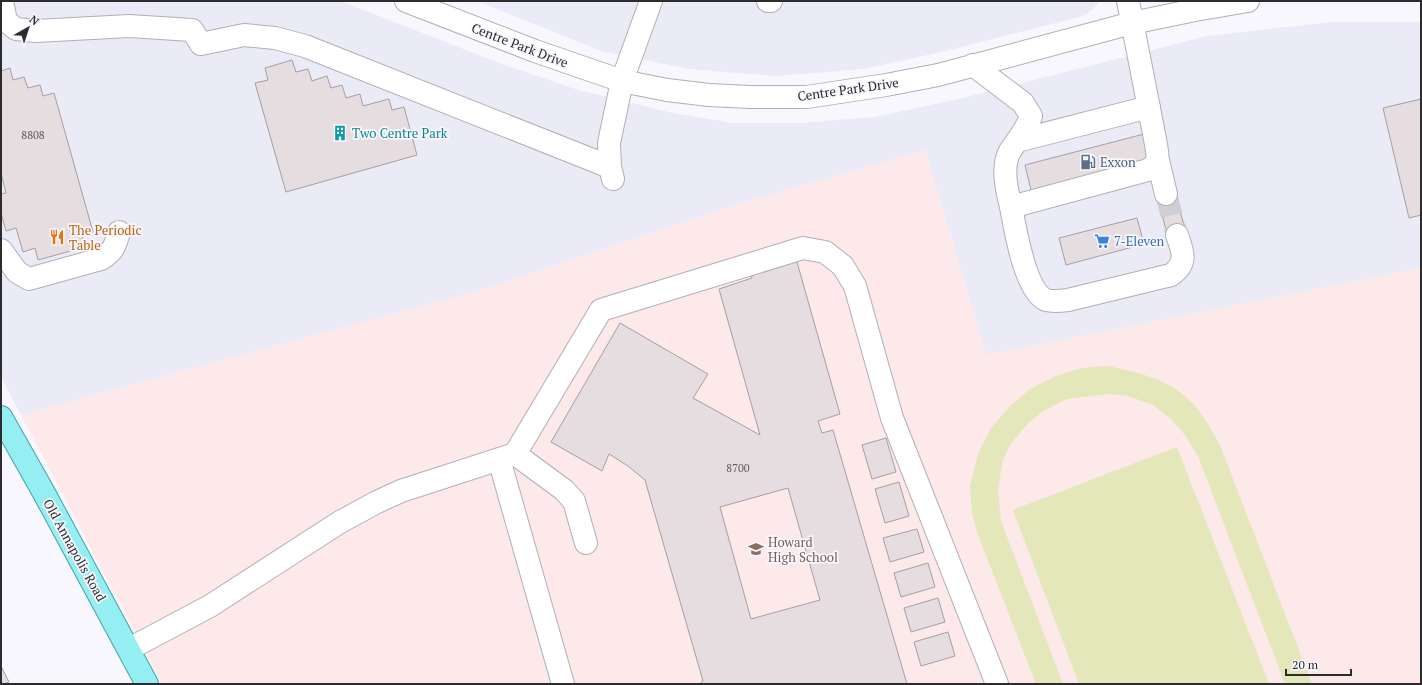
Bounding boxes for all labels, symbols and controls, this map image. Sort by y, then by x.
north arrow [8,8,48,48]
text: N [27,12,42,29]
street label: Centre Park Drive [469,18,571,72]
street label: Centre Park Drive [796,73,900,105]
building icon: Two Centre Park [331,124,349,142]
place label: Two Centre Park [352,124,448,142]
house number: 8808 [21,128,45,142]
fuel station icon: Exxon [1079,153,1097,171]
place label: Exxon [1100,153,1136,171]
place label: The Periodic Table [69,221,142,254]
restaurant icon: The Periodic Table [48,228,66,246]
supermarket icon: 7-Eleven [1093,232,1111,250]
place label: 7-Eleven [1114,232,1164,250]
house number: 8700 [726,461,750,475]
street label: Old Annapolis Road [39,495,111,605]
place label: Howard High School [768,533,838,566]
school or university icon: Howard High School [747,540,765,558]
scale bar [1286,651,1351,677]
text: 20 m [1292,657,1319,672]

